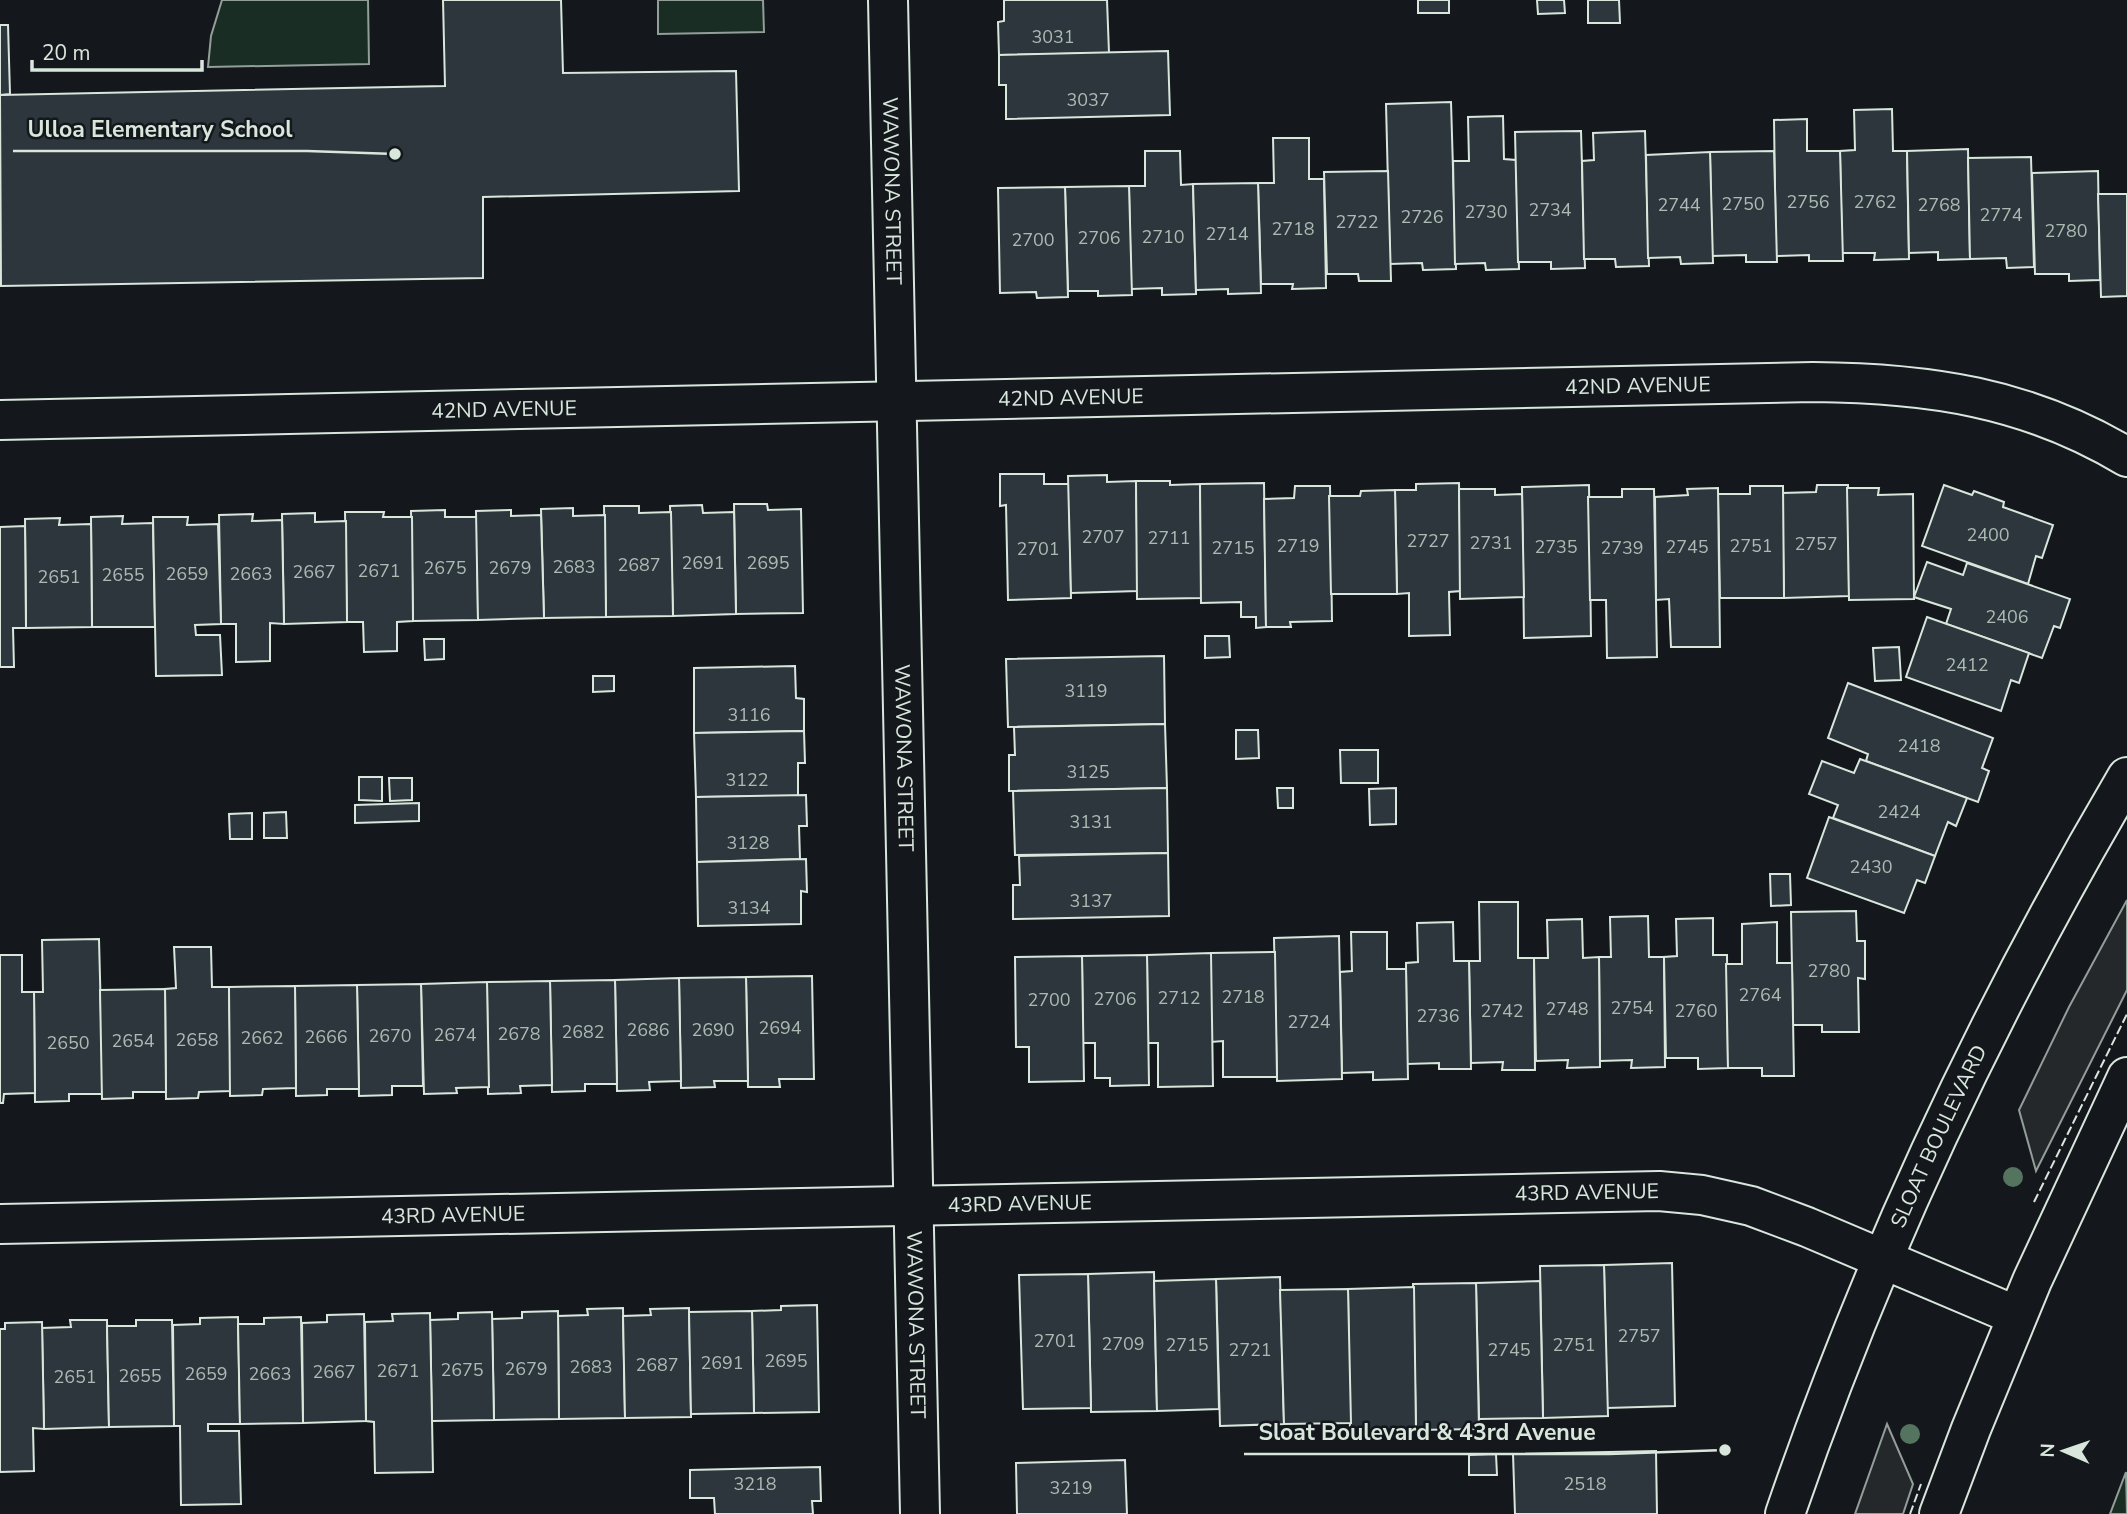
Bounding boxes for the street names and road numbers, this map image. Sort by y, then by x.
street label: WAWONA STREET [876,97,908,285]
street label: 42ND AVENUE [1564,370,1711,401]
street label: 42ND AVENUE [998,382,1144,413]
street label: 42ND AVENUE [431,394,577,425]
street label: WAWONA STREET [888,664,920,852]
street label: SLOAT BOULEVARD [1884,1040,1993,1232]
street label: 43RD AVENUE [1514,1177,1659,1208]
street label: 43RD AVENUE [947,1188,1092,1219]
street label: 43RD AVENUE [381,1200,525,1230]
street label: WAWONA STREET [900,1231,932,1419]

